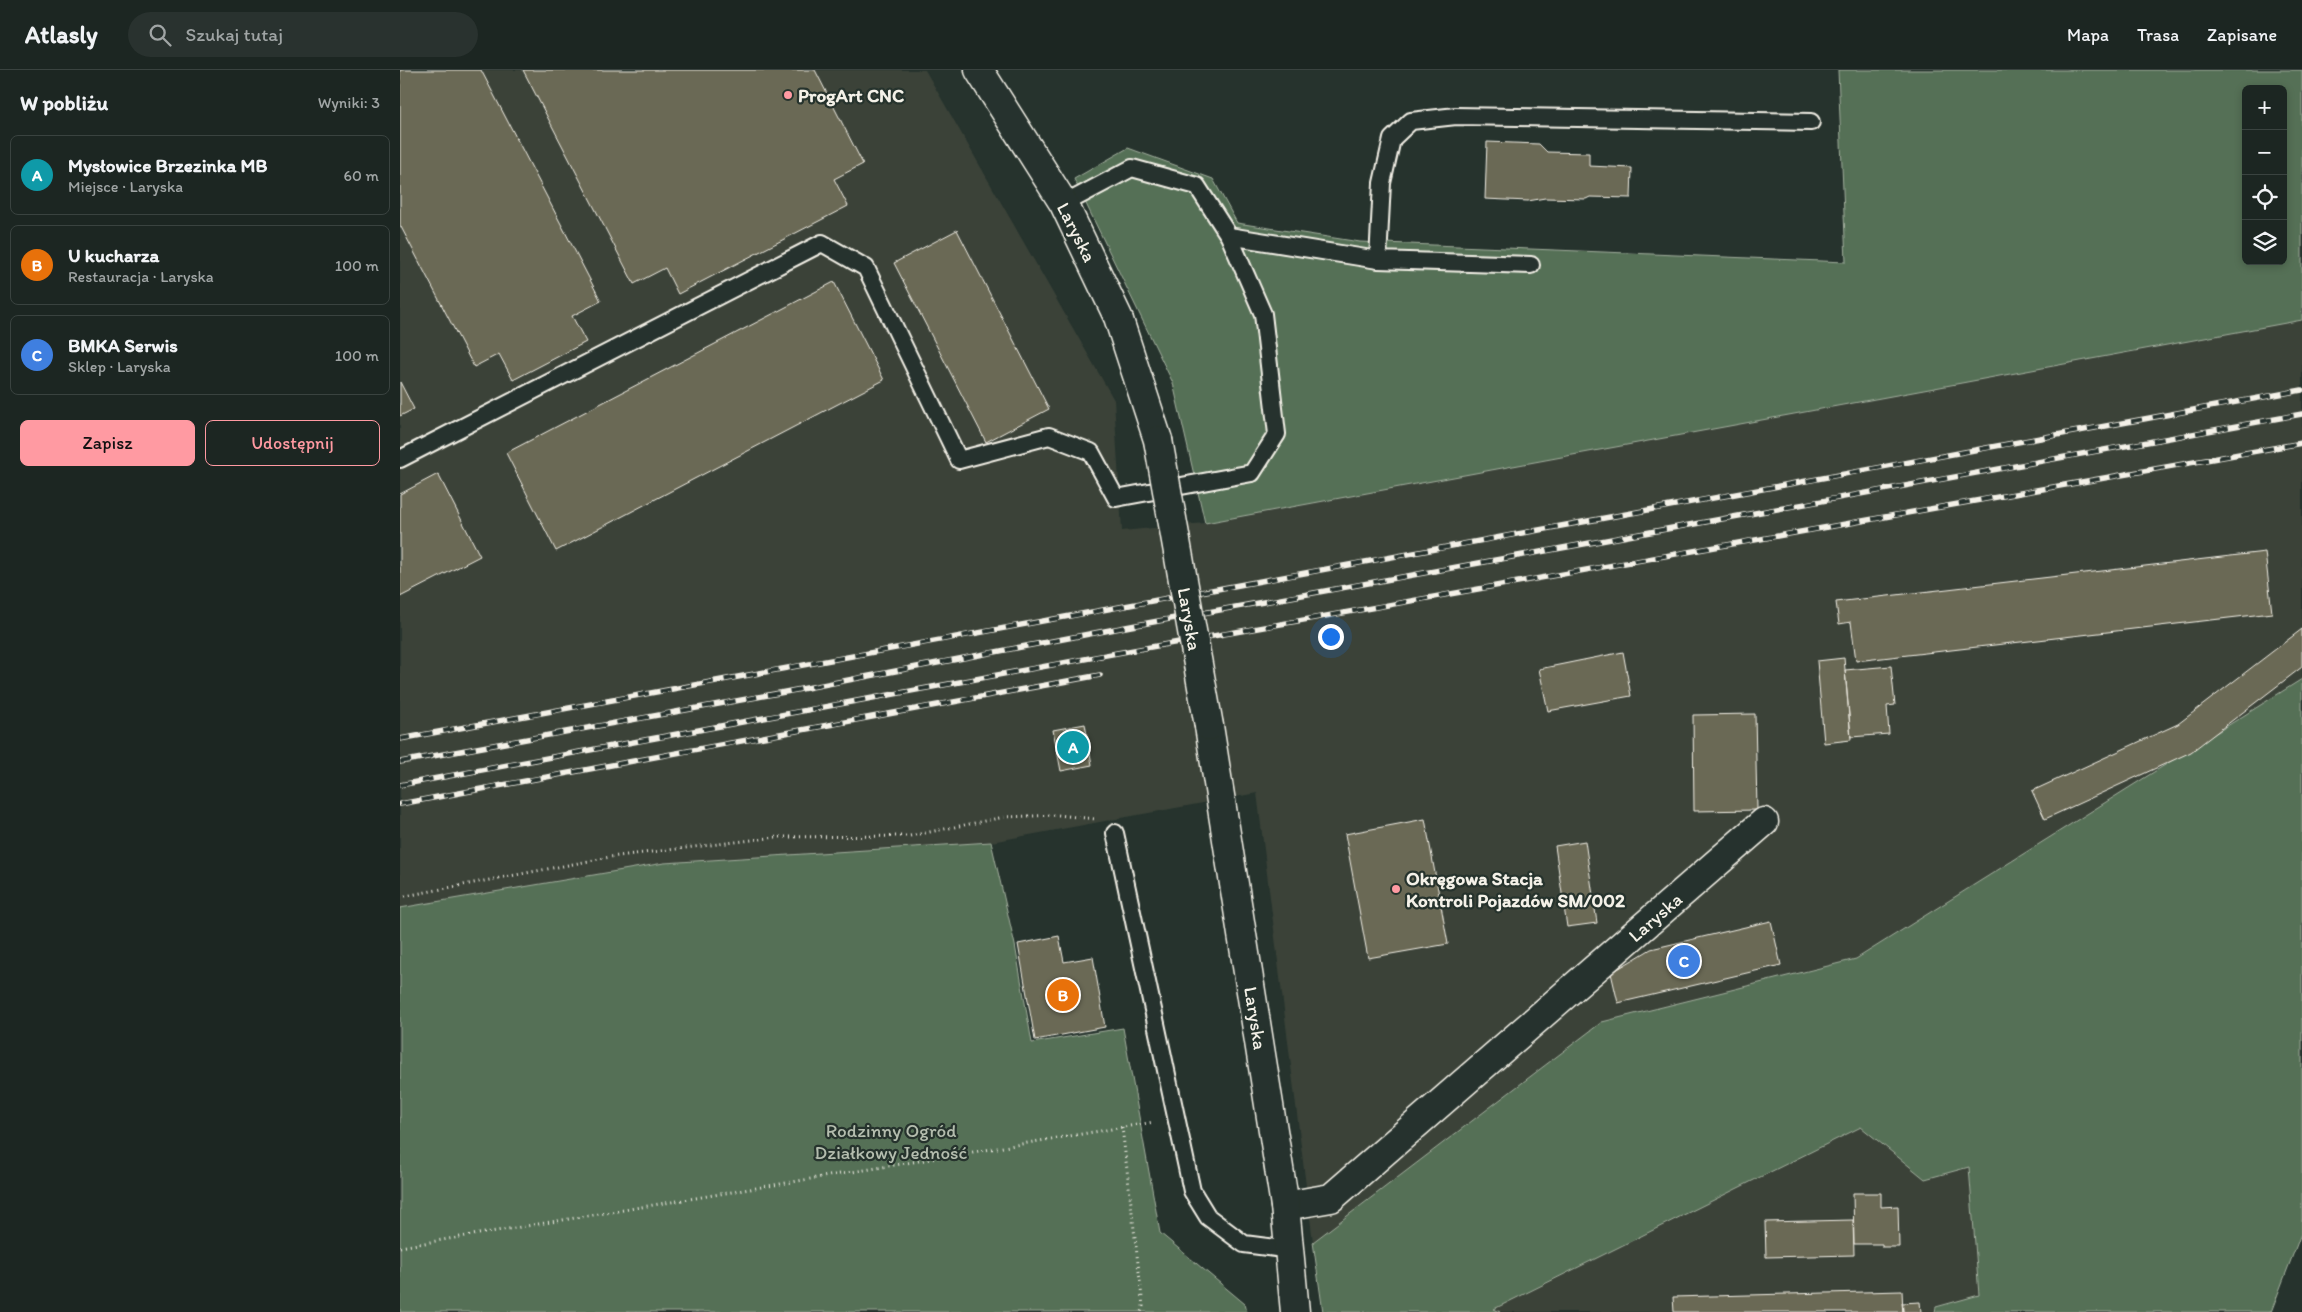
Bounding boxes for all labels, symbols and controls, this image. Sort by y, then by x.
search box [128,12,478,57]
text: Atlasly [25,20,98,49]
icon: search [146,21,174,49]
text: Szukaj tutaj [186,23,283,46]
text: Mapa [2067,24,2109,46]
text: Trasa [2137,24,2179,46]
text: Zapisane [2207,24,2277,46]
place label: ProgArt CNC [798,84,904,107]
map controls [2242,85,2287,265]
button: + [2242,85,2287,130]
marker: ProgArt CNC [782,89,794,101]
text: W pobliżu [20,90,108,115]
text: Wyniki: 3 [318,93,380,112]
button: − [2242,130,2287,175]
text: Mysłowice Brzezinka MB [68,154,268,177]
text: A [32,166,42,185]
text: 60 m [344,166,379,185]
button: locate [2242,175,2287,220]
text: Miejsce · Laryska [68,177,183,196]
street label: Laryska [1052,199,1101,266]
button: layers [2242,220,2287,265]
text: U kucharza [68,244,159,267]
text: B [32,256,42,275]
text: 100 m [335,256,379,275]
text: Restauracja · Laryska [68,267,214,286]
text: BMKA Serwis [68,334,178,357]
text: C [32,346,42,365]
text: 100 m [335,346,379,365]
text: Sklep · Laryska [68,357,171,376]
button: Zapisz [20,420,195,466]
button: Udostępnij [205,420,380,466]
street label: Laryska [1173,586,1206,652]
your location [1318,624,1344,650]
pin: A [1057,728,1089,766]
place label: Okręgowa Stacja Kontroli Pojazdów SM/002 [1406,867,1625,912]
marker: Okręgowa Stacja Kontroli Pojazdów SM/002 [1390,883,1402,895]
street label: Laryska [1624,888,1687,947]
pin: C [1668,942,1700,980]
pin: B [1047,976,1079,1014]
street label: Laryska [1239,985,1272,1051]
park label: Rodzinny Ogród Działkowy Jedność [815,1119,968,1164]

